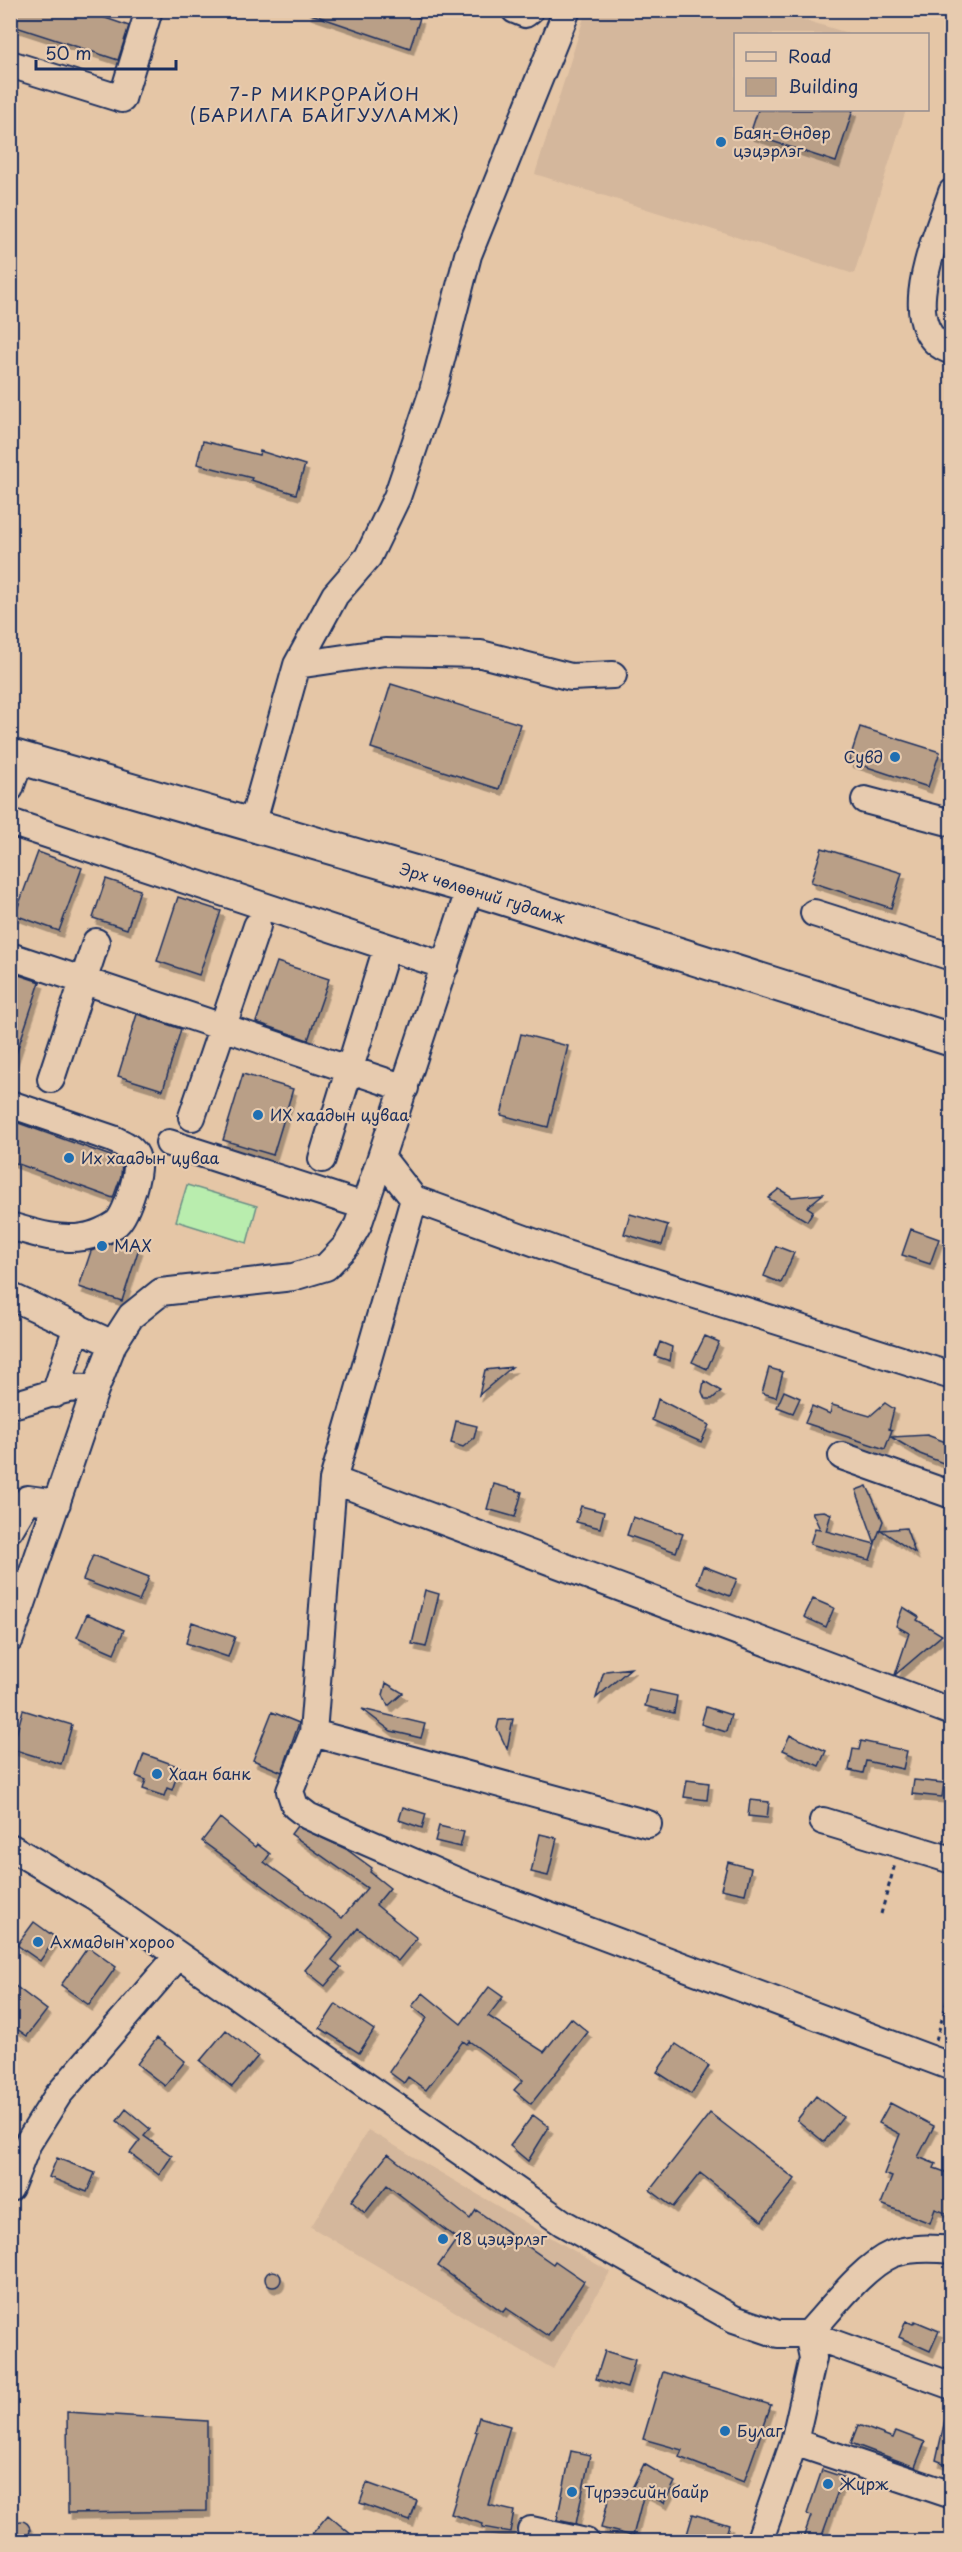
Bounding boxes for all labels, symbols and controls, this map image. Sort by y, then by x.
scale bar [36,33,176,71]
legend [734,33,929,111]
text: 50 m [45,39,92,66]
text: Road [788,42,832,69]
text: Building [788,72,858,99]
district label: 7-Р МИКРОРАЙОН (БАРИЛГА БАЙГУУЛАМЖ) [190,80,460,128]
place label: Баян-Өндөр цэцэрлэг [733,120,831,162]
marker: Баян-Өндөр цэцэрлэг [714,135,728,149]
place label: Сувд [844,744,883,768]
marker: Сувд [888,750,902,764]
street label: Эрх чөлөөний гудамж [397,856,568,929]
place label: ИХ хаадын цуваа [270,1102,409,1126]
marker: ИХ хаадын цуваа [251,1108,265,1122]
place label: Их хаадын цуваа [81,1145,220,1169]
marker: Их хаадын цуваа [62,1151,76,1165]
place label: МАХ [114,1233,152,1257]
marker: МАХ [95,1239,109,1253]
place label: Хаан банк [169,1761,251,1785]
marker: Хаан банк [150,1767,164,1781]
place label: Ахмадын хороо [50,1929,175,1953]
marker: Ахмадын хороо [31,1935,45,1949]
place label: 18 цэцэрлэг [455,2226,548,2250]
marker: 18 цэцэрлэг [436,2232,450,2246]
place label: Булаг [737,2418,783,2442]
marker: Булаг [718,2424,732,2438]
place label: Жүрж [839,2471,889,2495]
marker: Жүрж [821,2477,835,2491]
place label: Түрээсийн байр [584,2479,709,2503]
marker: Түрээсийн байр [565,2485,579,2499]

